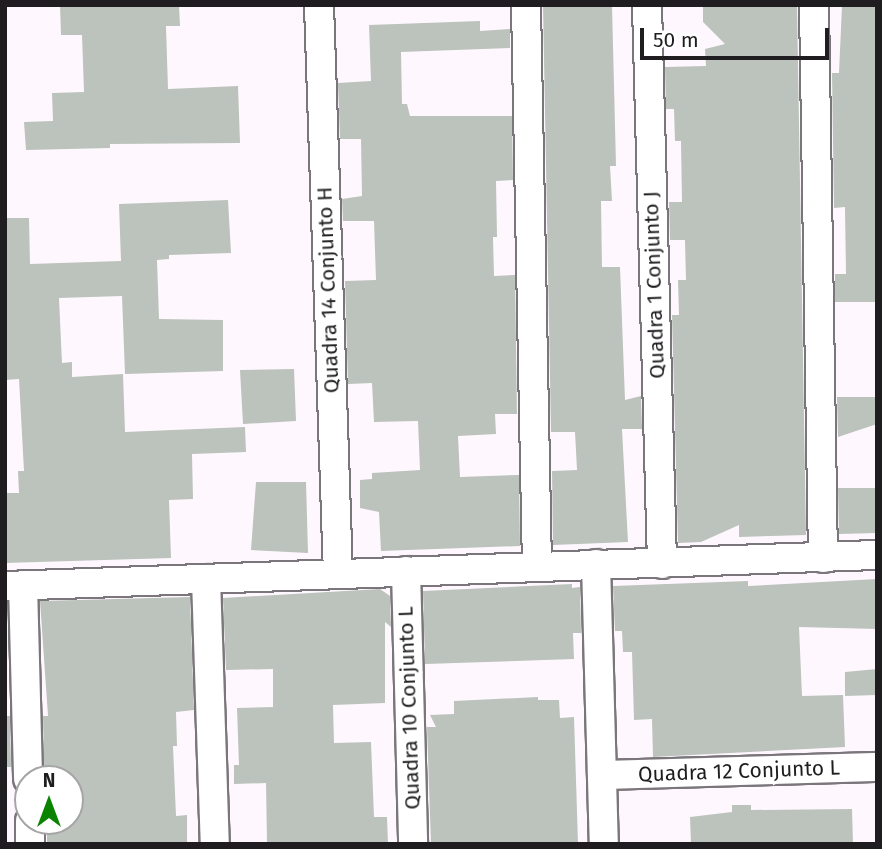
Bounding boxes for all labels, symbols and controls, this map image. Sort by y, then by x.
scale bar [644,14,833,58]
text: 50 m [653,27,699,53]
street label: Quadra 14 Conjunto H [312,186,344,394]
street label: Quadra 1 Conjunto J [638,191,670,379]
street label: Quadra 10 Conjunto L [393,606,425,810]
street label: Quadra 12 Conjunto L [638,755,840,787]
north arrow [14,765,84,835]
text: N [43,769,55,792]

